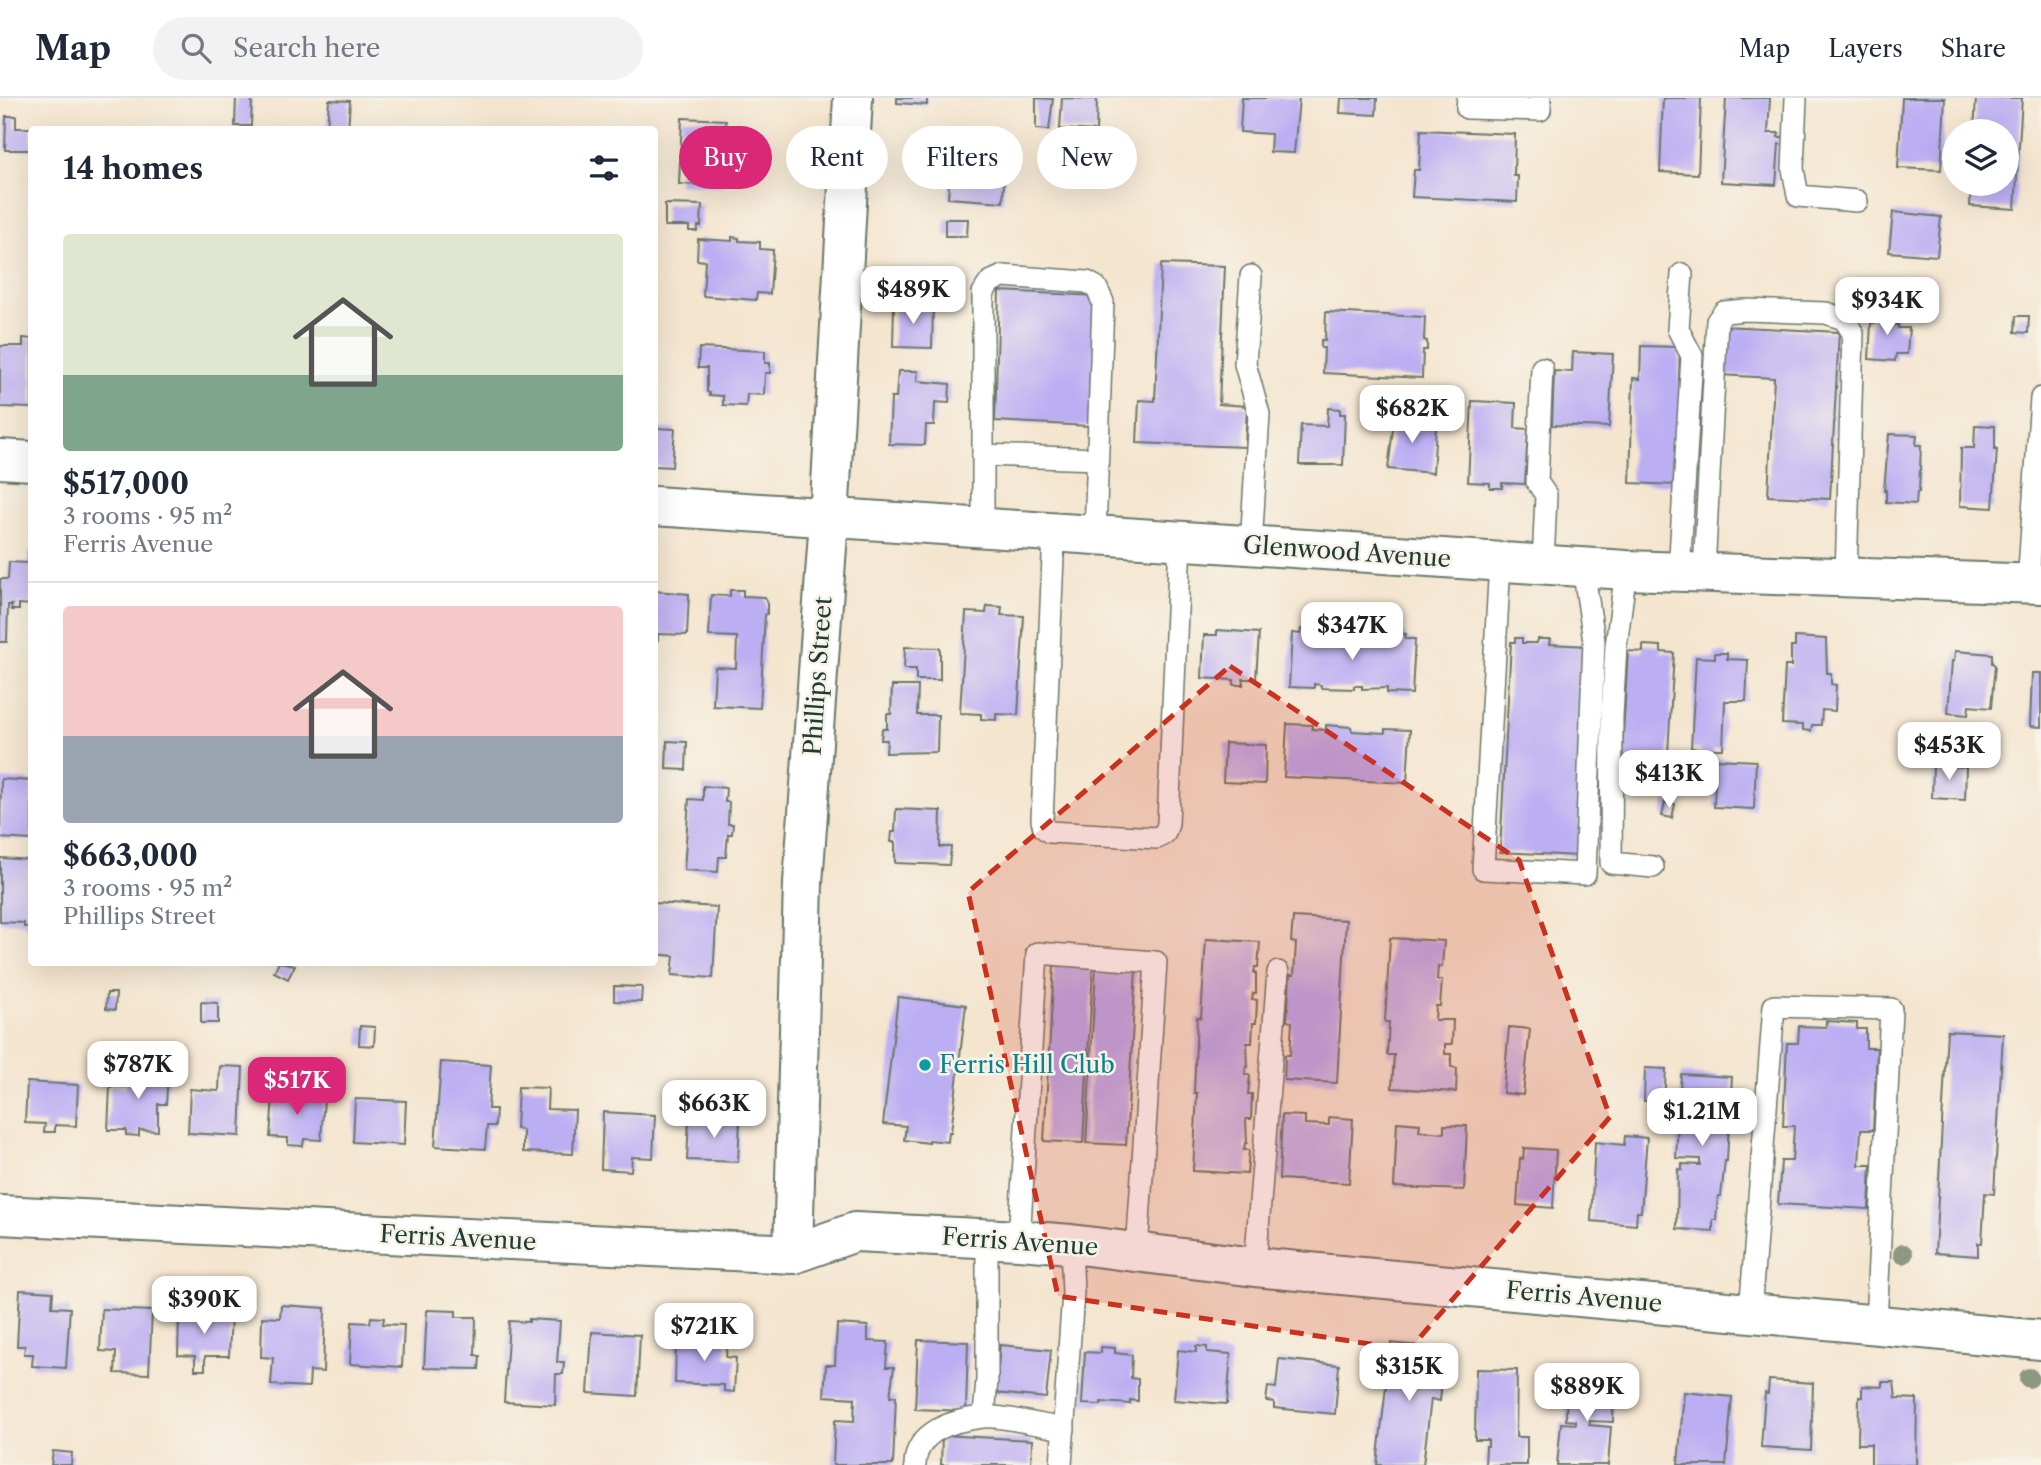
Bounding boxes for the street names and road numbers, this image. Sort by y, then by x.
street label: Glenwood Avenue [1242,530,1452,573]
street label: Phillips Street [797,595,838,756]
street label: Ferris Avenue [379,1219,537,1256]
street label: Ferris Avenue [941,1222,1099,1261]
street label: Ferris Avenue [1505,1275,1663,1318]

